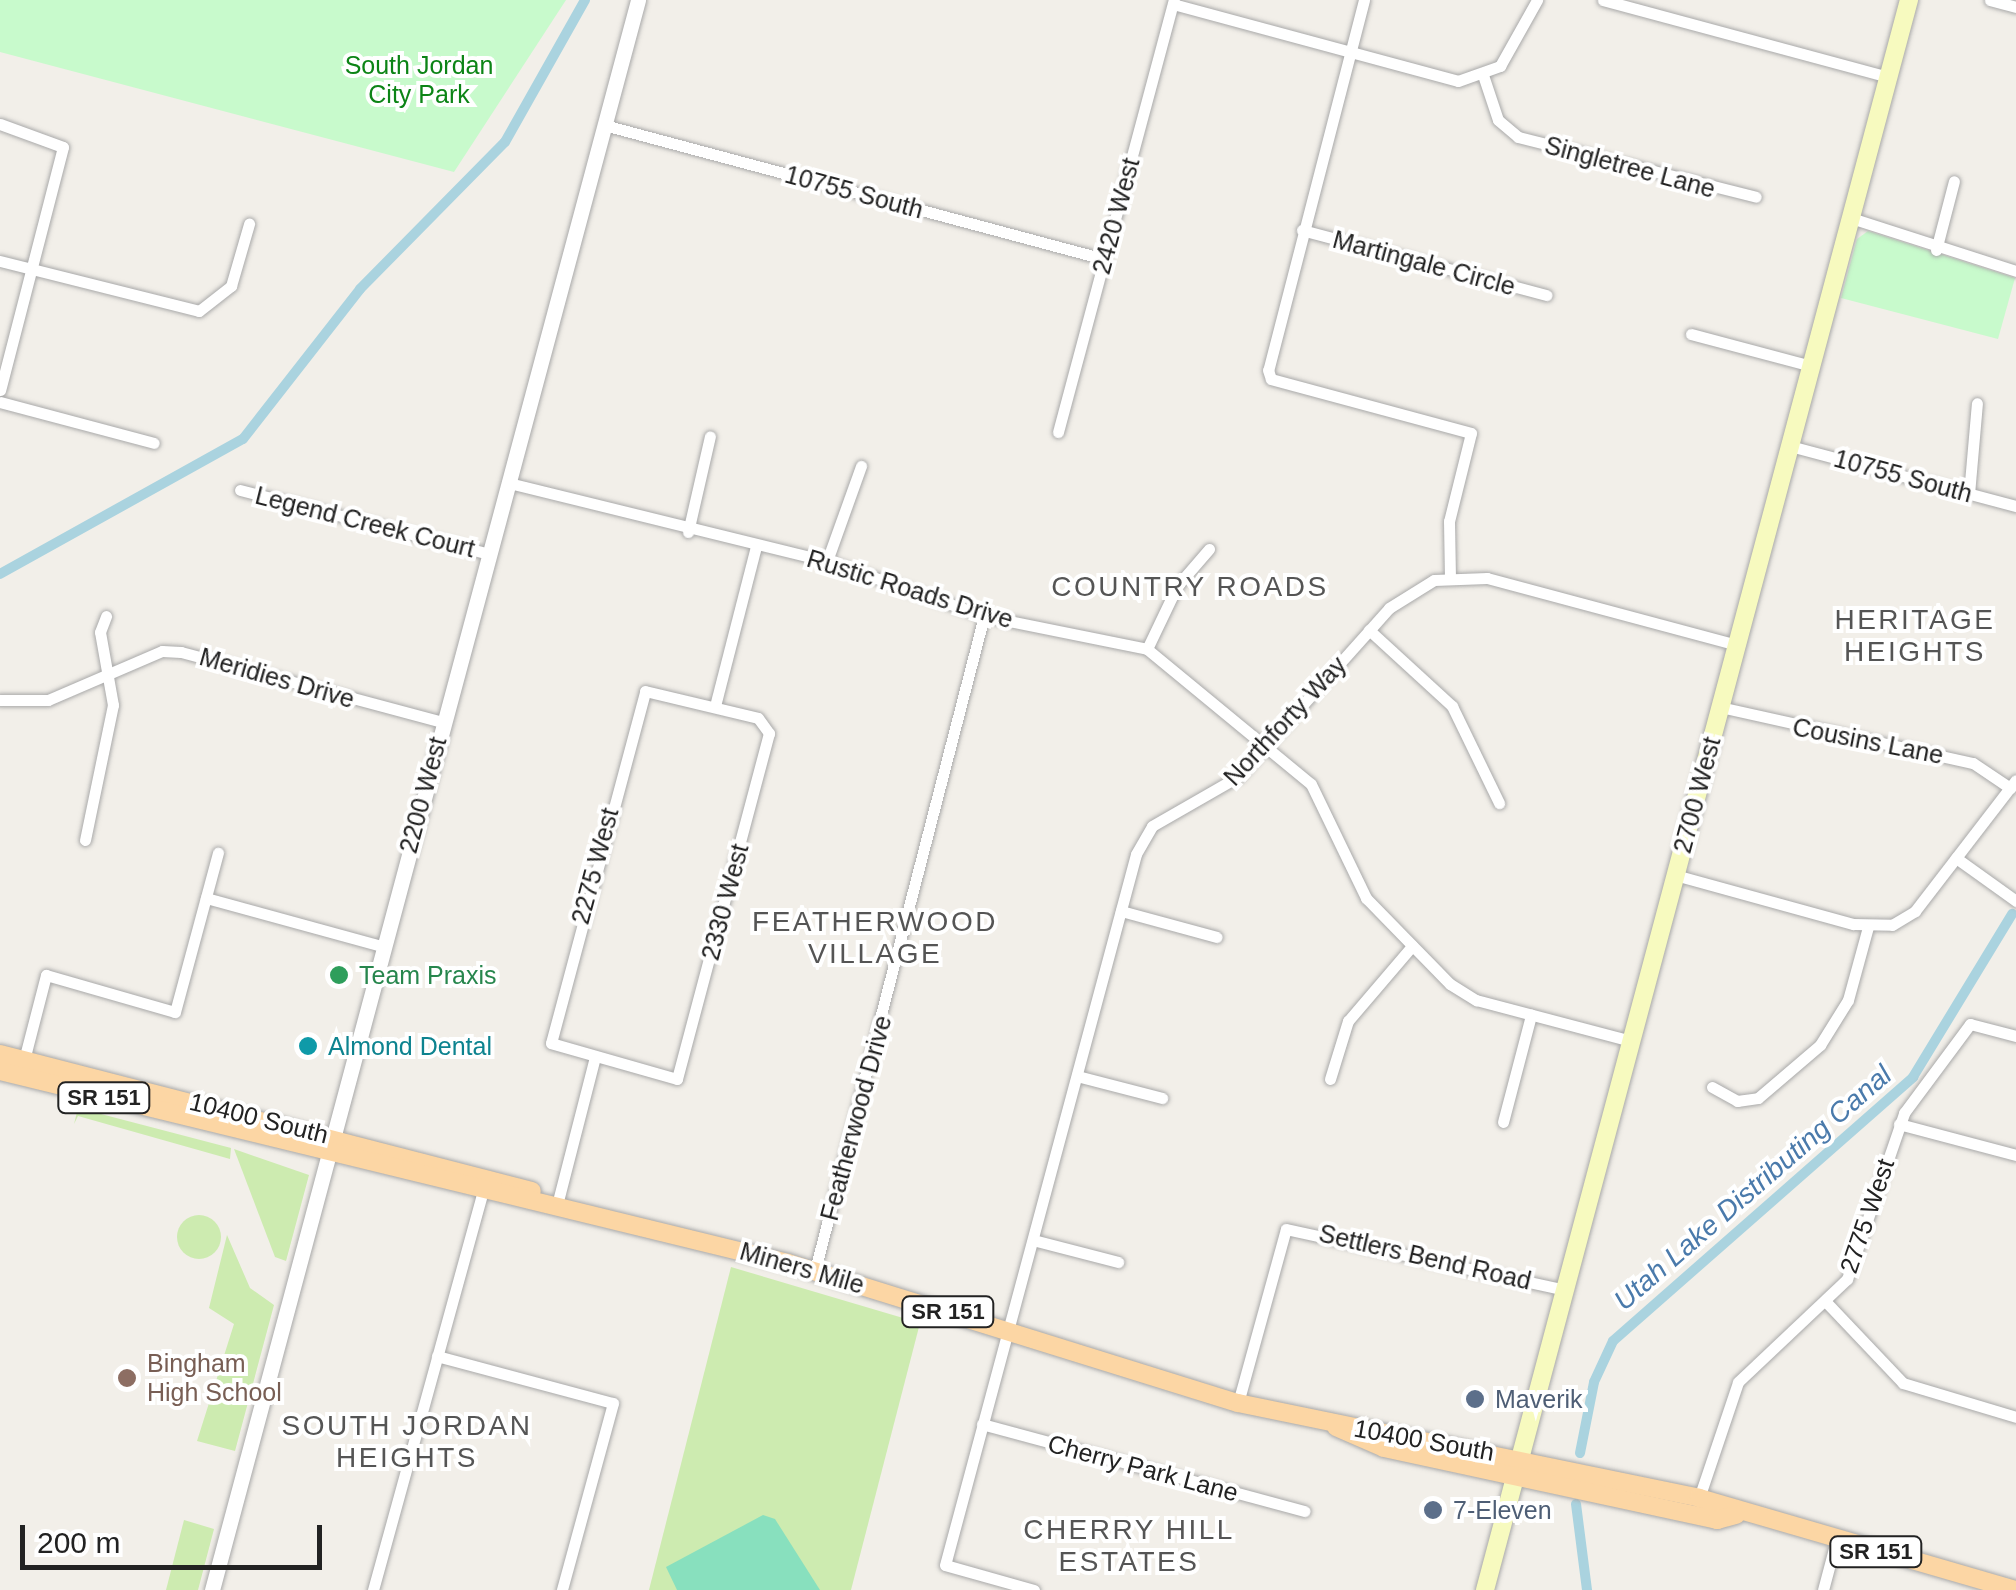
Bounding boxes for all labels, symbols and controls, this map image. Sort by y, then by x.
park label: South Jordan City Park [345,51,493,110]
street label: Singletree Lane [1542,130,1718,204]
street label: 2420 West [1086,155,1146,277]
street label: 10755 South [782,159,926,225]
street label: Martingale Circle [1330,224,1518,302]
street label: 10755 South [1831,443,1975,509]
street label: Legend Creek Court [252,480,478,564]
street label: Rustic Roads Drive [803,543,1017,635]
district label: COUNTRY ROADS [1051,570,1329,604]
district label: HERITAGE HEIGHTS [1834,603,1996,669]
street label: Meridies Drive [196,642,358,714]
street label: Northforty Way [1218,650,1352,792]
street label: Cousins Lane [1790,712,1946,770]
street label: 2200 West [393,734,453,856]
street label: 2700 West [1667,734,1727,856]
street label: 2275 West [565,805,625,927]
street label: 2330 West [695,841,755,963]
district label: FEATHERWOOD VILLAGE [752,905,998,971]
place label: Team Praxis [359,960,497,990]
marker: Team Praxis [328,964,350,986]
street label: Featherwood Drive [814,1012,898,1224]
place label: Almond Dental [328,1031,492,1061]
marker: Almond Dental [297,1035,319,1057]
water label: Utah Lake Distributing Canal [1607,1058,1899,1318]
road number: SR 151 [56,1081,152,1115]
street label: 10400 South [187,1086,331,1150]
street label: 2775 West [1833,1155,1901,1277]
street label: Settlers Bend Road [1316,1218,1534,1296]
street label: Miners Mile [736,1236,868,1300]
road number: SR 151 [900,1295,996,1329]
place label: Bingham High School [147,1349,282,1408]
marker: Bingham High School [116,1367,138,1389]
place label: Maverik [1495,1384,1583,1414]
marker: Maverik [1464,1388,1486,1410]
district label: SOUTH JORDAN HEIGHTS [282,1409,532,1475]
street label: 10400 South [1352,1413,1496,1467]
street label: Cherry Park Lane [1044,1428,1242,1508]
place label: 7-Eleven [1453,1495,1552,1525]
marker: 7-Eleven [1422,1499,1444,1521]
scale bar [25,1505,328,1567]
district label: CHERRY HILL ESTATES [1023,1513,1235,1579]
text: 200 m [37,1526,120,1559]
road number: SR 151 [1828,1535,1924,1569]

